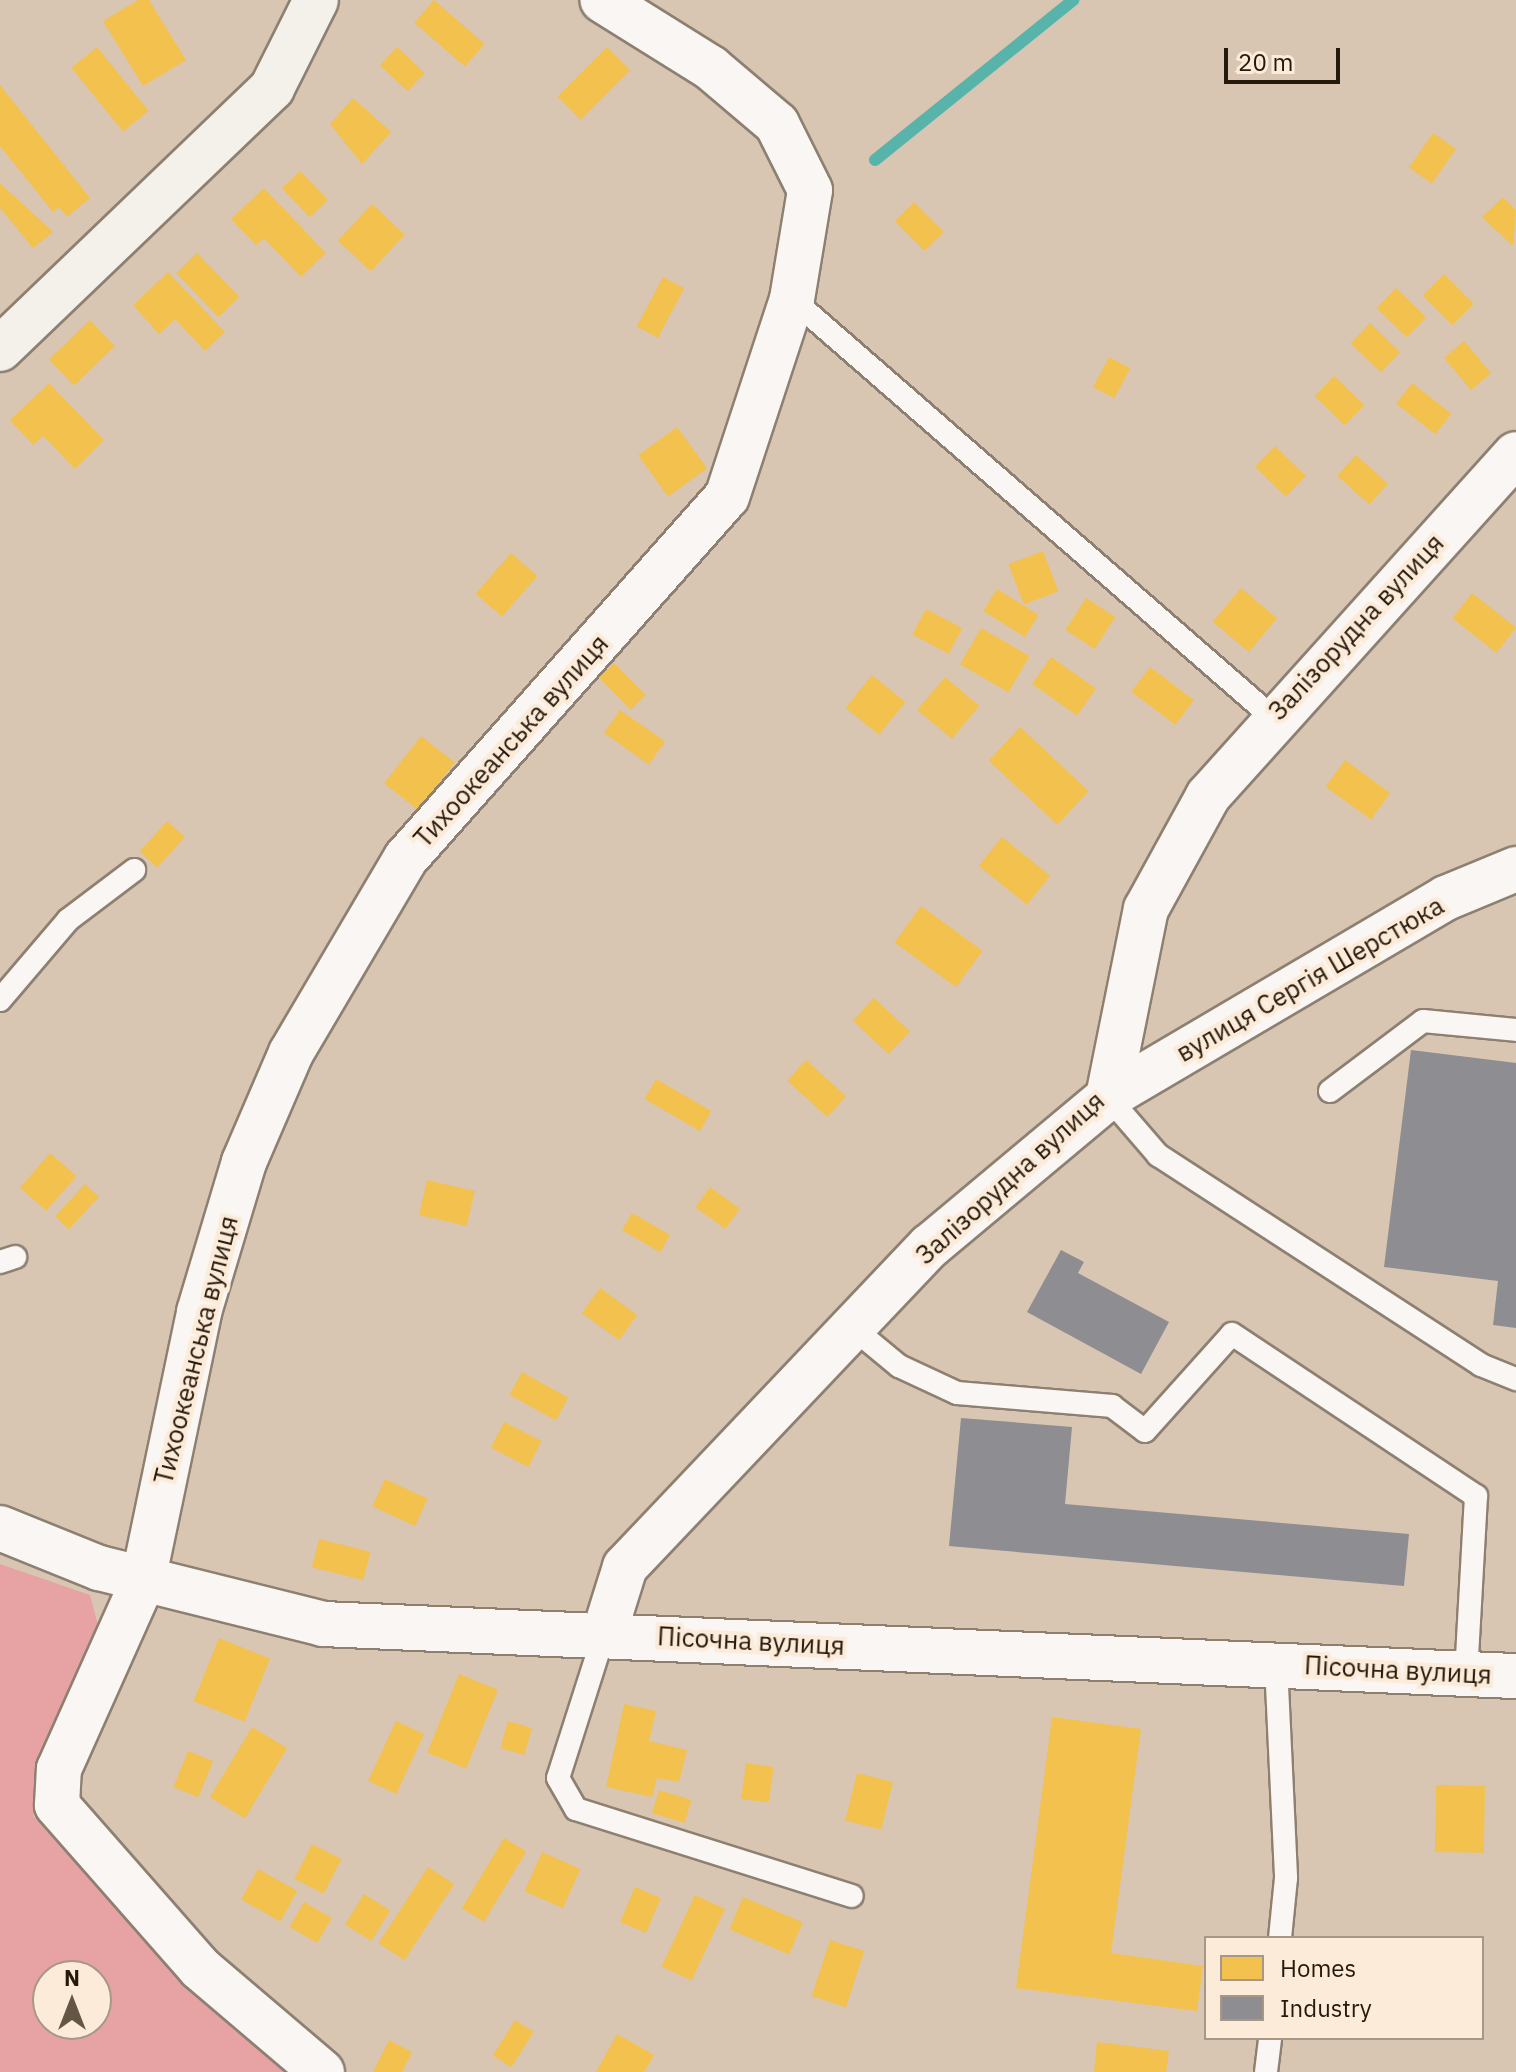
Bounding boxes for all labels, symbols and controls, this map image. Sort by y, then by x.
scale bar [1228,32,1344,82]
text: 20 m [1238,46,1293,78]
street label: Залізорудна вулиця [1262,528,1450,726]
street label: Тихоокеанська вулиця [407,628,615,854]
street label: вулиця Сергія Шерстюка [1171,890,1449,1068]
street label: Залізорудна вулиця [909,1085,1111,1271]
street label: Тихоокеанська вулиця [148,1213,244,1487]
street label: Пісочна вулиця [656,1621,846,1661]
street label: Пісочна вулиця [1303,1650,1493,1690]
legend [1204,1936,1484,2040]
text: Homes [1280,1952,1356,1984]
north arrow [32,1960,112,2040]
text: N [64,1963,80,1992]
text: Industry [1280,1992,1372,2024]

